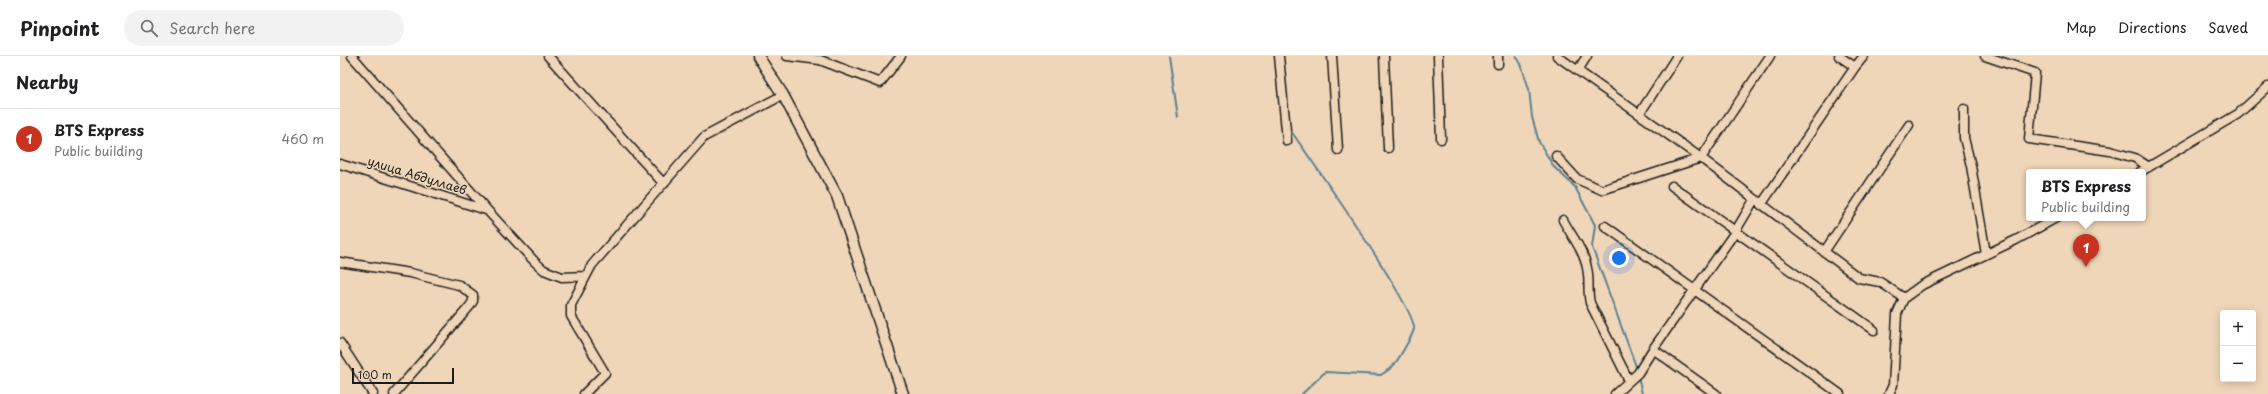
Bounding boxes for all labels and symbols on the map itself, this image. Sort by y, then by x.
street label: улица Абдуллаев [366,151,469,199]
pin: 1 [2073,234,2099,267]
your location [1609,248,1629,268]
scale bar [352,366,454,385]

